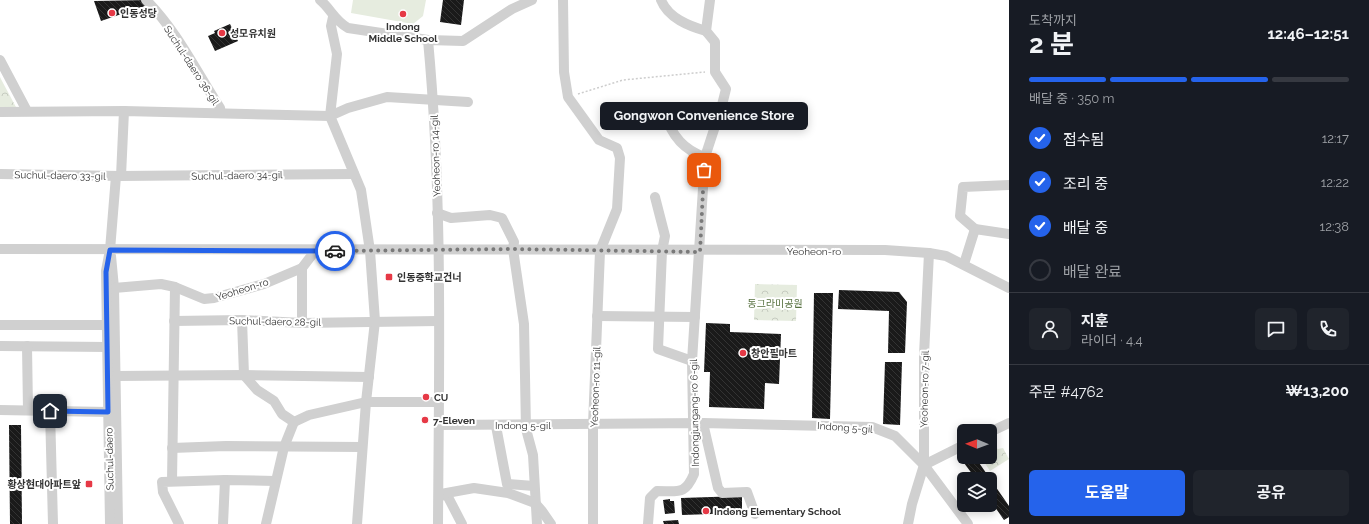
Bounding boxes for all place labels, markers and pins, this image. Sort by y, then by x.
marker: 인동성당 [107,8,117,18]
place label: 인동성당 [120,8,157,19]
marker: Indong Middle School [398,9,408,19]
place label: Indong Middle School [369,21,438,44]
marker: 성모유치원 [217,28,227,38]
place label: 성모유치원 [230,28,276,39]
callout: Gongwon Convenience Store [600,102,808,130]
pin [687,153,721,187]
place label: 인동중학교건너 [397,271,461,283]
marker: 인동중학교건너 [384,272,394,282]
marker: 창안필마트 [738,348,748,358]
place label: 창안필마트 [751,348,797,359]
marker: CU [421,392,431,402]
place label: CU [434,392,448,403]
pin [33,394,67,428]
marker: 7-Eleven [420,415,430,425]
place label: 7-Eleven [433,415,475,426]
place label: 황상현대아파트앞 [7,478,81,490]
marker: 황상현대아파트앞 [84,479,94,489]
marker: Indong Elementary School [701,506,711,516]
place label: Indong Elementary School [714,506,842,517]

